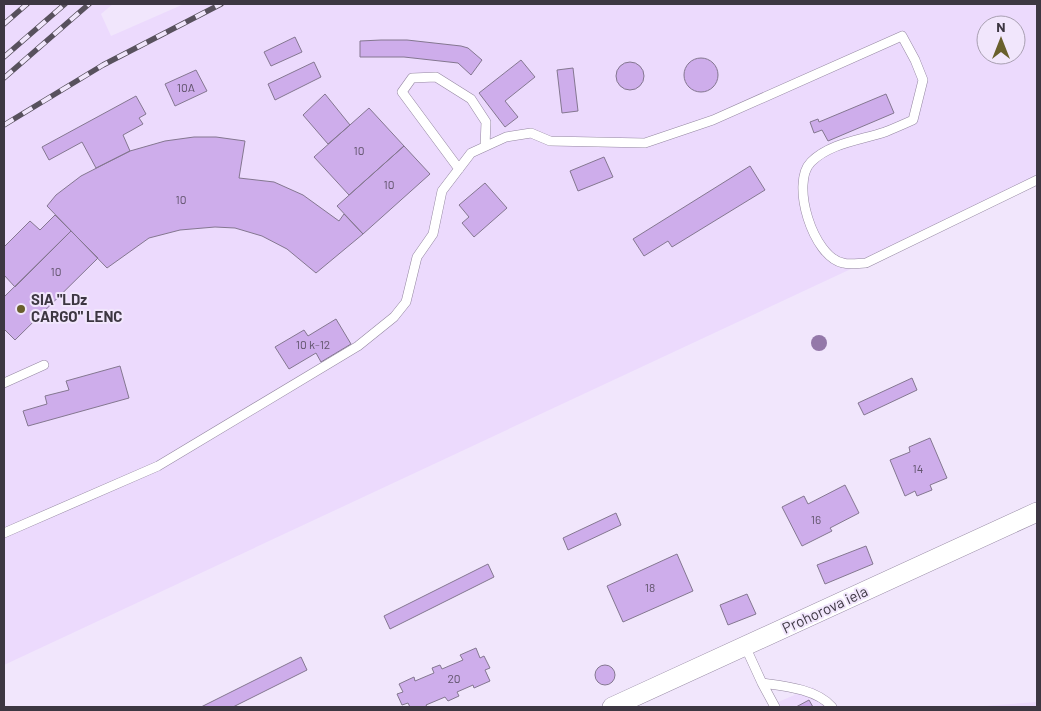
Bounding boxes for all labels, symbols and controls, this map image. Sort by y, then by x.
north arrow [976,15,1026,65]
text: N [996,18,1006,35]
house number: 10A [177,80,195,94]
house number: 10 [354,143,364,157]
house number: 10 [384,177,394,191]
house number: 10 [176,192,186,206]
house number: 10 [51,264,61,278]
place label: SIA "LDz CARGO" LENC [31,290,122,325]
marker: SIA "LDz CARGO" LENC [15,303,27,315]
house number: 10 k-12 [296,337,330,351]
house number: 14 [913,461,923,475]
house number: 16 [811,512,821,526]
house number: 18 [645,580,655,594]
street label: Prohorova iela [779,581,870,637]
house number: 20 [447,671,461,685]

